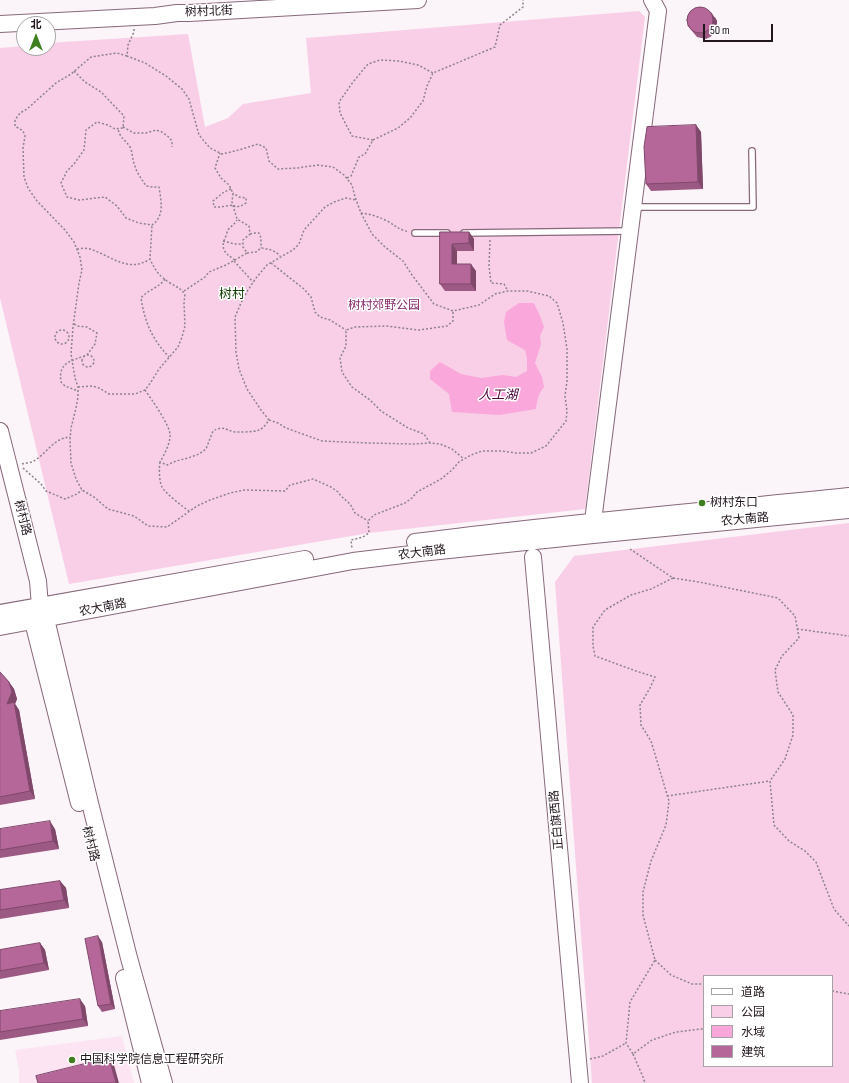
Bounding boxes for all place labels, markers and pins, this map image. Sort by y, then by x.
place label: 树村东口 [710,496,758,510]
marker: 树村东口 [697,498,707,508]
place label: 中国科学院信息工程研究所 [80,1053,224,1067]
marker: 中国科学院信息工程研究所 [67,1055,77,1065]

